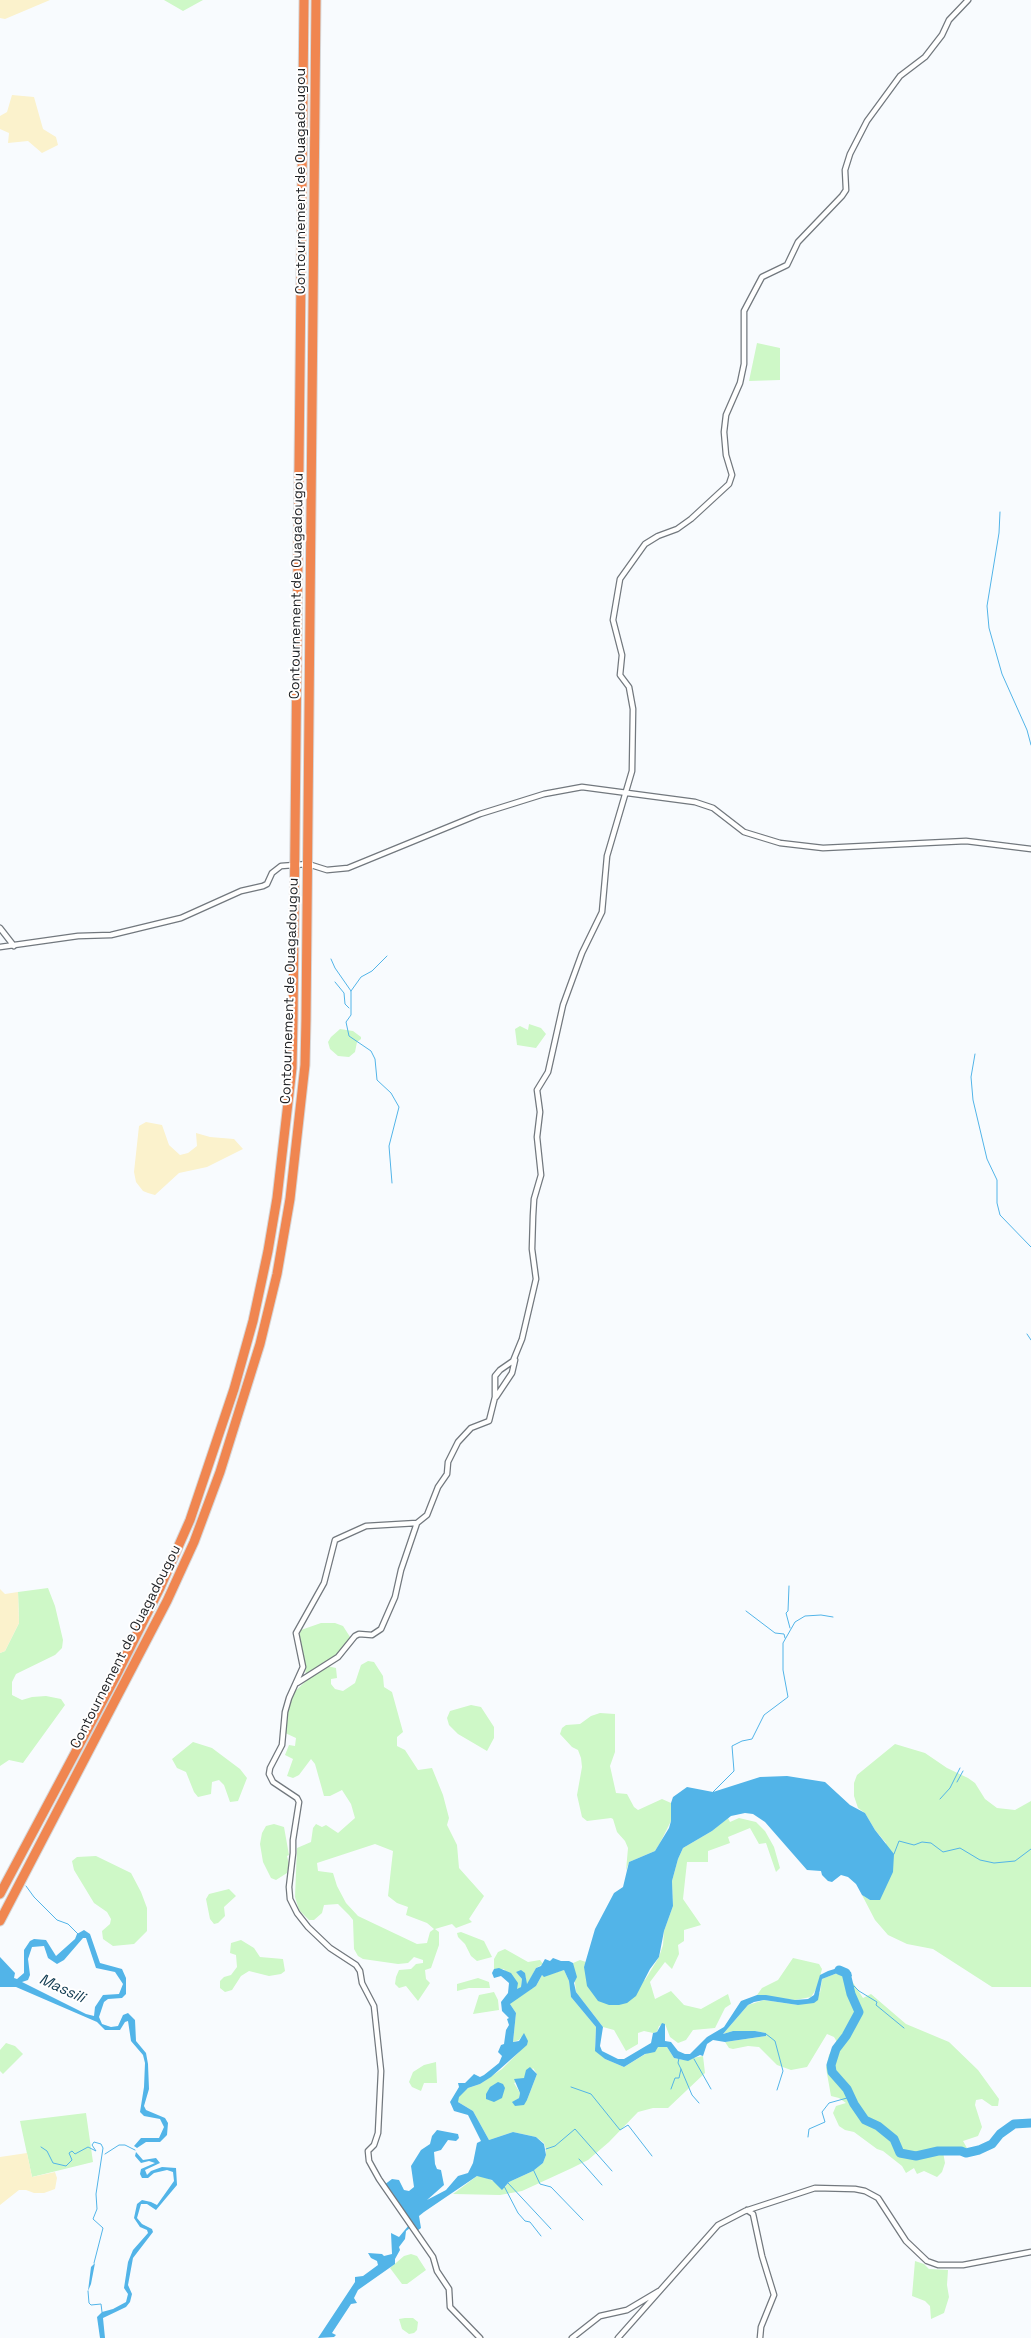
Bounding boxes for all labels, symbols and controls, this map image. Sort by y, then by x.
street label: Contournement de Ouagadougou [293,68,309,294]
street label: Contournement de Ouagadougou [287,473,307,699]
street label: Contournement de Ouagadougou [278,878,302,1104]
street label: Contournement de Ouagadougou [67,1542,185,1752]
water label: Massili [36,1971,88,2007]

